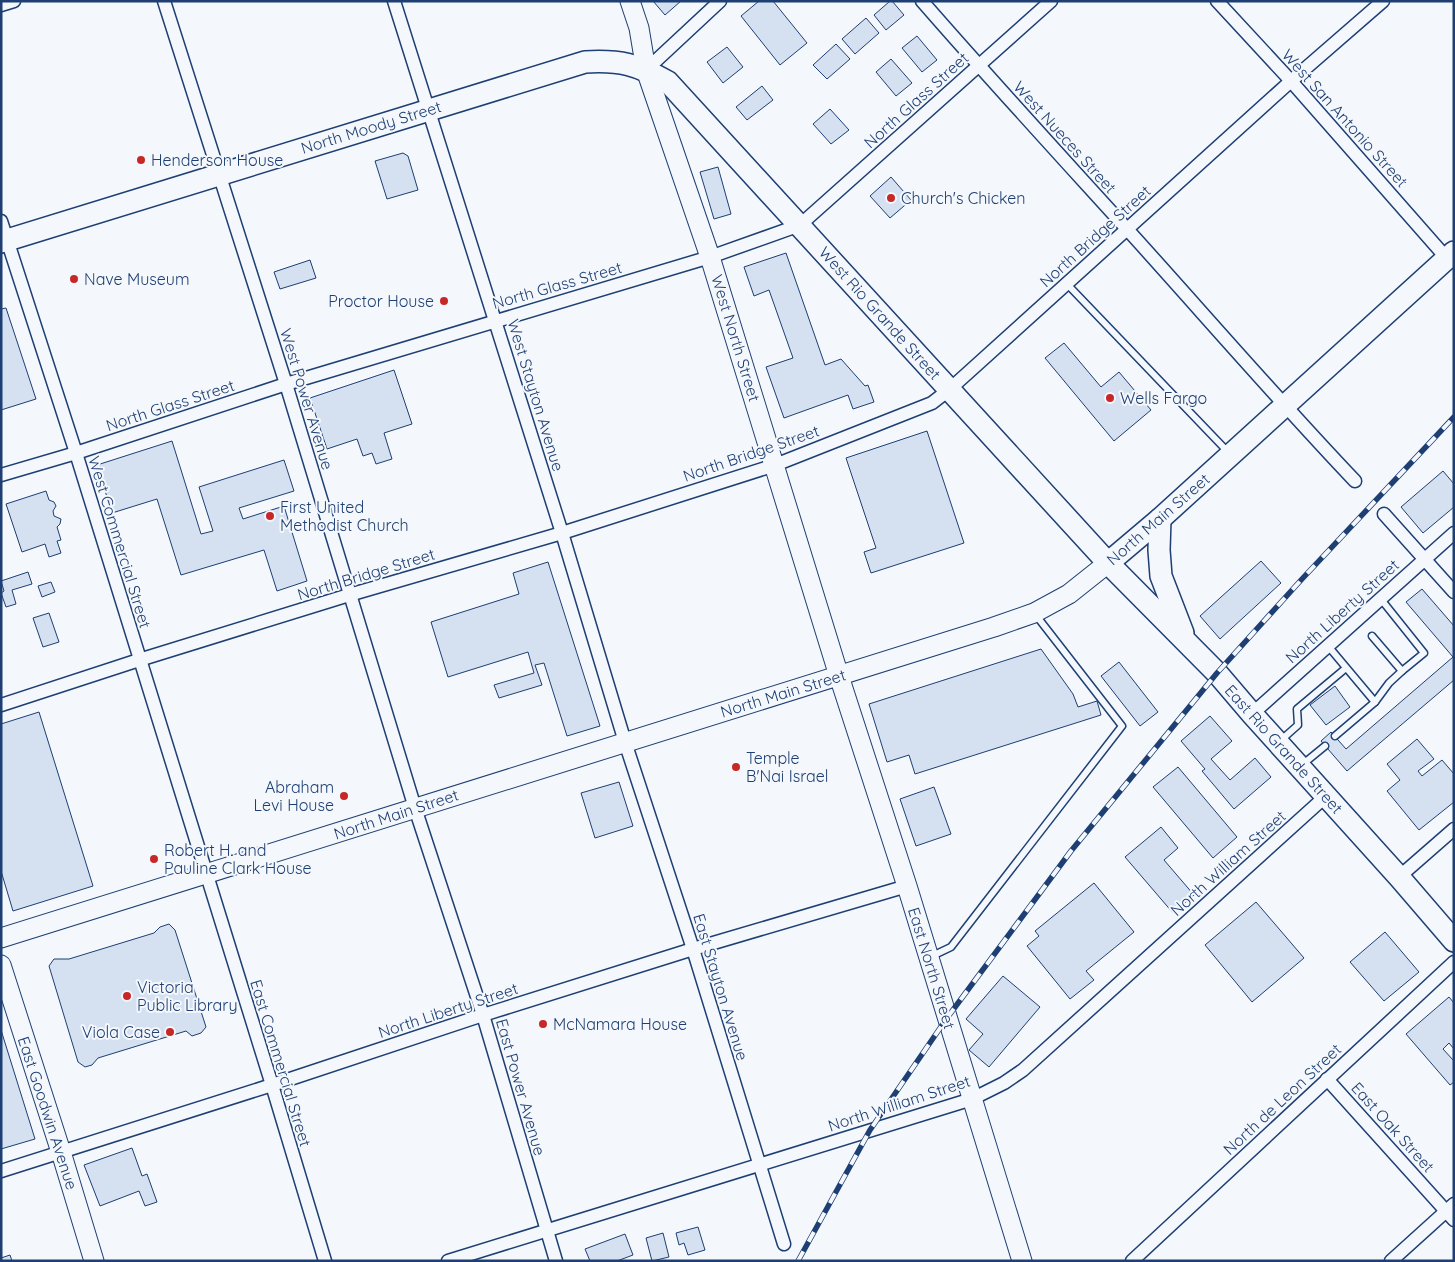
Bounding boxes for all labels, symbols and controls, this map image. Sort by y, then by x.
street label: West San Antonio Street [1278,45,1412,191]
street label: North Glass Street [860,48,972,152]
street label: West Nueces Street [1009,77,1121,197]
street label: North Moody Street [298,96,444,158]
place label: Henderson House [151,150,283,170]
marker: Henderson House [135,154,147,166]
street label: North Bridge Street [1035,181,1155,291]
place label: Church's Chicken [901,188,1026,208]
marker: Church's Chicken [885,192,897,204]
street label: West Rio Grande Street [815,242,945,384]
street label: North Glass Street [490,257,624,313]
place label: Nave Museum [84,269,190,289]
street label: West North Street [707,272,765,404]
marker: Nave Museum [68,273,80,285]
place label: Proctor House [328,291,434,311]
marker: Proctor House [438,295,450,307]
street label: West Stayton Avenue [503,316,569,474]
street label: West Power Avenue [276,326,338,472]
street label: North Glass Street [103,375,237,435]
place label: Wells Fargo [1120,388,1207,408]
marker: Wells Fargo [1104,392,1116,404]
street label: North Bridge Street [680,420,822,486]
street label: West Commercial Street [84,454,156,630]
street label: North Main Street [1102,469,1214,569]
place label: First United Methodist Church [280,497,409,535]
marker: First United Methodist Church [264,510,276,522]
street label: North Bridge Street [295,544,437,604]
street label: North Liberty Street [1281,555,1403,667]
street label: North Main Street [718,664,848,722]
street label: East Rio Grande Street [1221,680,1347,818]
place label: Temple B'Nai Israel [746,748,829,786]
marker: Temple B'Nai Israel [730,761,742,773]
place label: Abraham Levi House [253,777,334,815]
street label: North Main Street [331,784,461,844]
marker: Abraham Levi House [338,790,350,802]
street label: North William Street [1166,806,1290,920]
place label: Robert H. and Pauline Clark House [164,840,312,878]
marker: Robert H. and Pauline Clark House [148,853,160,865]
street label: East North Street [904,905,960,1031]
street label: East Stayton Avenue [689,911,753,1063]
place label: Victoria Public Library [137,977,238,1015]
street label: East Commercial Street [246,977,316,1149]
street label: North Liberty Street [376,978,520,1042]
marker: Victoria Public Library [121,990,133,1002]
place label: McNamara House [553,1014,687,1034]
street label: East Power Avenue [492,1016,550,1158]
marker: McNamara House [537,1018,549,1030]
place label: Viola Case [82,1022,160,1042]
marker: Viola Case [164,1026,176,1038]
street label: East Goodwin Avenue [14,1034,82,1192]
street label: North de Leon Street [1219,1039,1345,1159]
street label: North William Street [825,1071,973,1135]
street label: East Oak Street [1347,1078,1439,1176]

